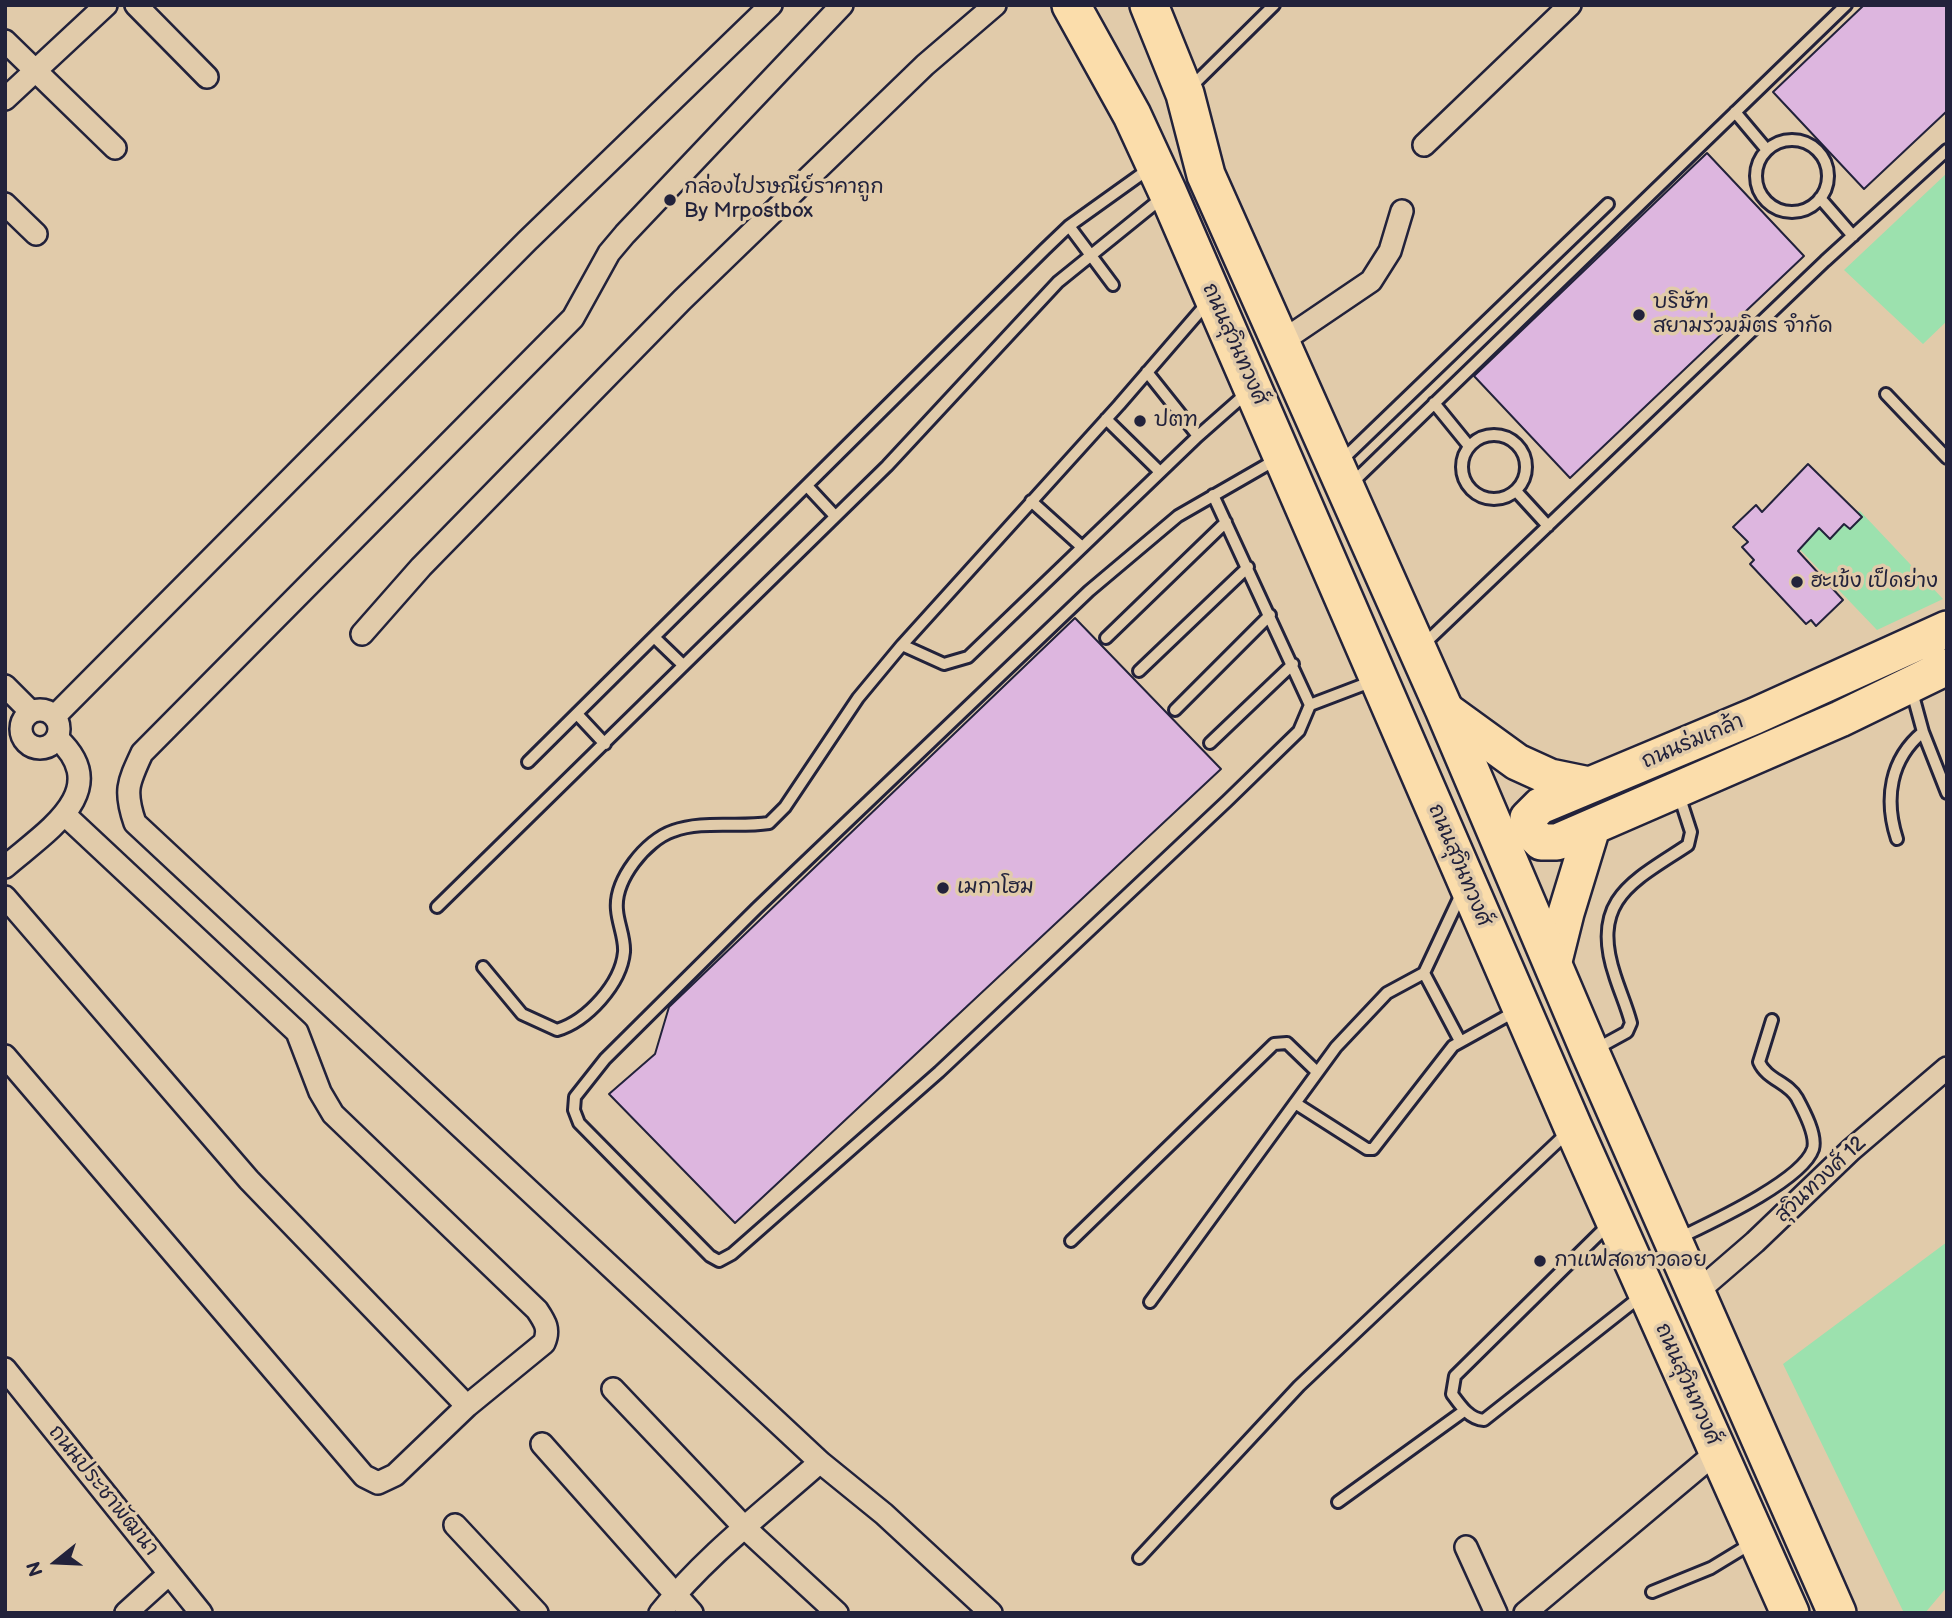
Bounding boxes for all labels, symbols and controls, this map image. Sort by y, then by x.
place label: กล่องไปรษณีย์ราคาถูก By Mrpostbox [684,175,884,225]
marker: กล่องไปรษณีย์ราคาถูก By Mrpostbox [662,192,678,208]
street label: ถนนสุวินทวงศ์ [1196,279,1272,409]
place label: บริษัท สยามร่วมมิตร จำกัด [1653,290,1833,340]
marker: บริษัท สยามร่วมมิตร จำกัด [1631,307,1647,323]
place label: ปตท [1154,408,1198,434]
marker: ปตท [1132,413,1148,429]
place label: ฮะเข้ง เป็ดย่าง [1811,569,1938,595]
marker: ฮะเข้ง เป็ดย่าง [1789,574,1805,590]
street label: ถนนร่มเกล้า [1638,709,1748,775]
street label: ถนนสุวินทวงศ์ [1422,800,1496,930]
place label: เมกาโฮม [957,875,1034,901]
marker: เมกาโฮม [935,880,951,896]
street label: สุวินทวงศ์ 12 [1770,1132,1872,1228]
place label: กาแฟสดชาวดอย [1554,1248,1707,1274]
marker: กาแฟสดชาวดอย [1532,1253,1548,1269]
street label: ถนนสุวินทวงศ์ [1649,1319,1725,1449]
street label: ถนนประชาพัฒนา [43,1421,163,1561]
north arrow [21,1527,91,1597]
text: N [22,1558,49,1579]

